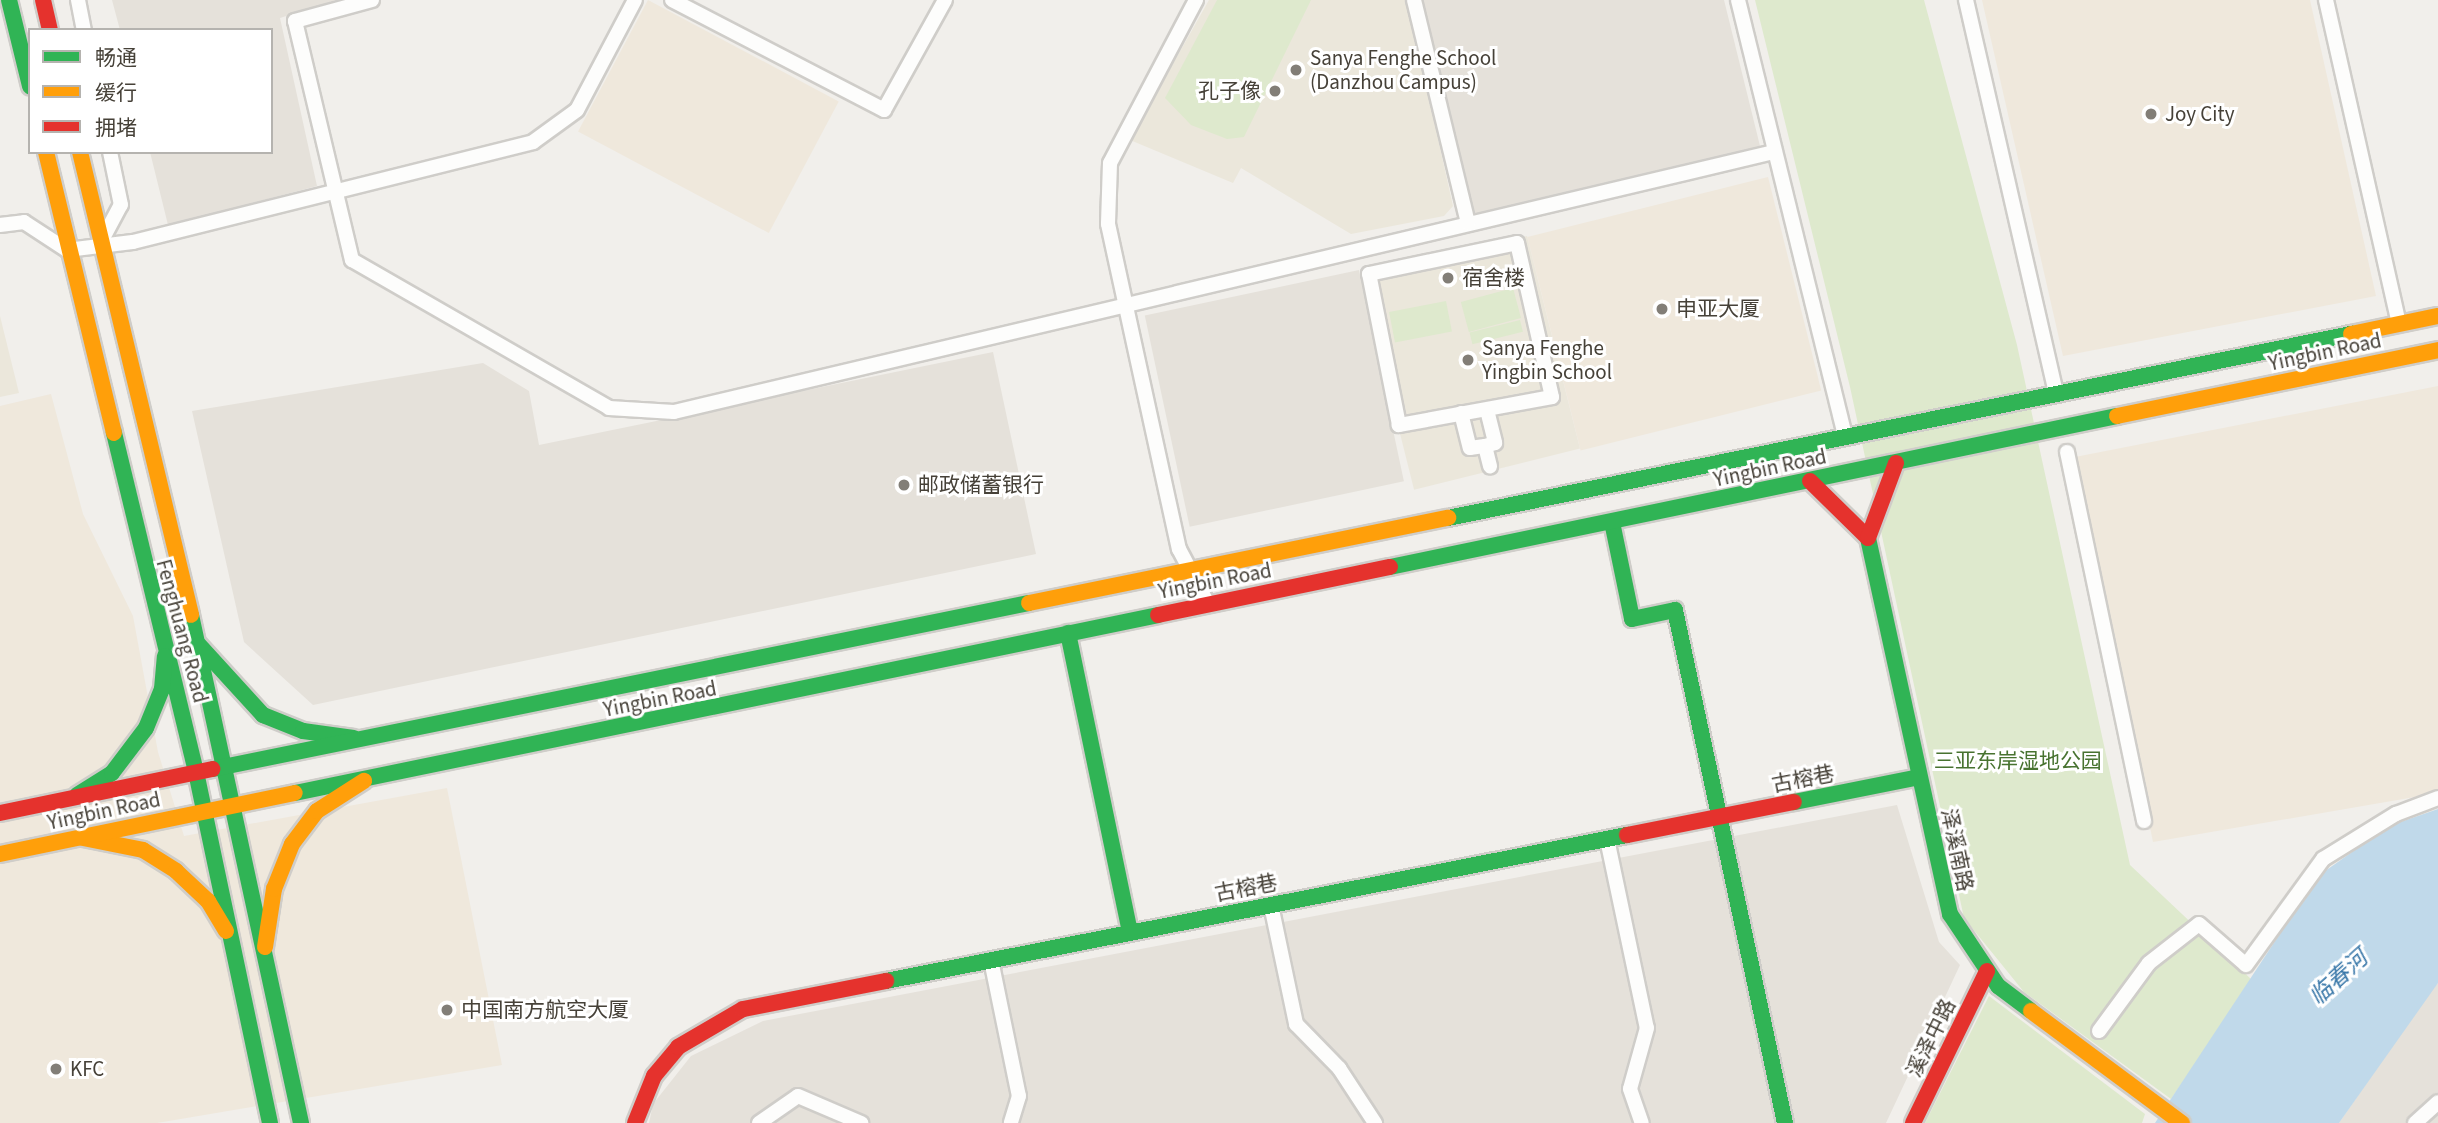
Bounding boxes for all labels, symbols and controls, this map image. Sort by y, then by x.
legend [28,28,273,154]
text: 畅通 [95,43,137,73]
place label: Sanya Fenghe School (Danzhou Campus) [1310,45,1496,95]
marker: Sanya Fenghe School (Danzhou Campus) [1288,62,1304,78]
text: 缓行 [95,78,137,108]
place label: 孔子像 [1198,78,1261,104]
marker: 孔子像 [1267,83,1283,99]
place label: Joy City [2165,101,2234,127]
marker: Joy City [2143,106,2159,122]
text: 拥堵 [95,113,137,143]
place label: 宿舍楼 [1462,265,1525,291]
marker: 宿舍楼 [1440,270,1456,286]
place label: 申亚大厦 [1676,296,1760,322]
marker: 申亚大厦 [1654,301,1670,317]
street label: Yingbin Road [2266,328,2384,376]
place label: Sanya Fenghe Yingbin School [1482,335,1612,385]
marker: Sanya Fenghe Yingbin School [1460,352,1476,368]
street label: Yingbin Road [1711,444,1829,492]
place label: 邮政储蓄银行 [918,472,1044,498]
marker: 邮政储蓄银行 [896,477,912,493]
street label: Fenghuang Road [151,557,213,705]
street label: Yingbin Road [1156,558,1274,604]
street label: Yingbin Road [601,676,719,722]
park label: 三亚东岸湿地公园 [1934,748,2102,774]
street label: 古榕巷 [1770,761,1836,797]
street label: Yingbin Road [45,787,163,835]
street label: 泽溪南路 [1936,806,1978,894]
street label: 古榕巷 [1213,870,1279,906]
water label: 临春河 [2304,945,2374,1011]
street label: 溪泽中路 [1901,995,1961,1081]
place label: 中国南方航空大厦 [461,997,629,1023]
marker: 中国南方航空大厦 [439,1002,455,1018]
place label: KFC [70,1056,104,1082]
marker: KFC [48,1061,64,1077]

